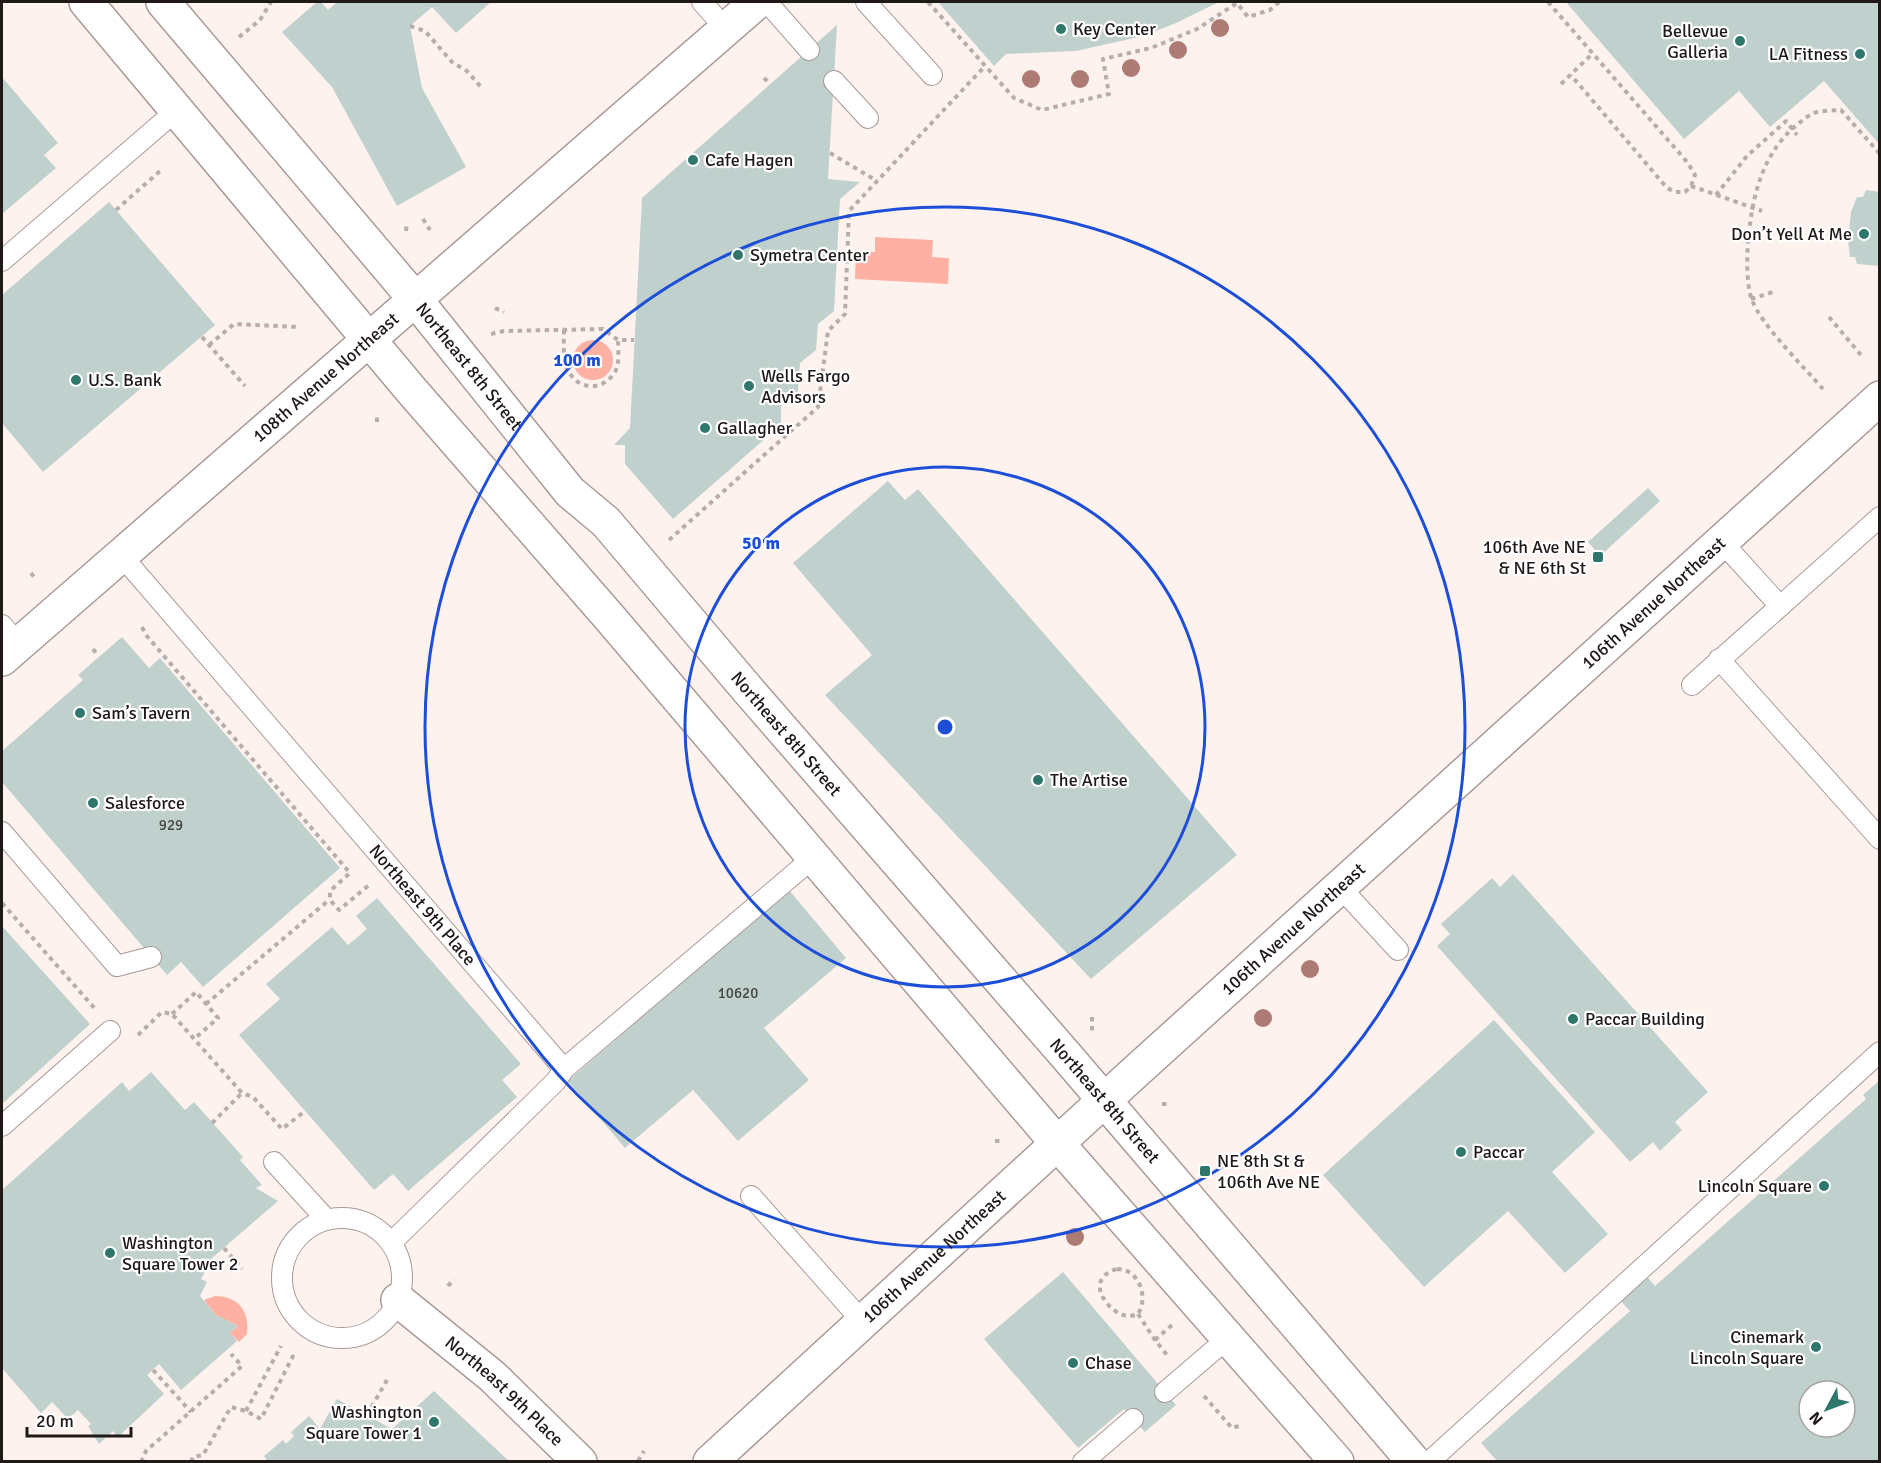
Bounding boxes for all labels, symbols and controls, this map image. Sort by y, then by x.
place label: Key Center [1073,18,1156,40]
place label: Bellevue Galleria [1662,20,1728,63]
marker: Key Center [1054,22,1068,36]
marker: Bellevue Galleria [1733,34,1747,48]
place label: LA Fitness [1769,43,1848,65]
marker: LA Fitness [1853,47,1867,61]
place label: Cafe Hagen [705,149,793,171]
marker: Cafe Hagen [686,153,700,167]
place label: Don’t Yell At Me [1731,223,1852,245]
marker: Don’t Yell At Me [1857,227,1871,241]
place label: Symetra Center [750,244,869,266]
marker: Symetra Center [731,248,745,262]
street label: Northeast 8th Street [411,298,527,435]
street label: 108th Avenue Northeast [248,308,403,447]
text: 100 m [553,349,601,371]
place label: Wells Fargo Advisors [761,365,850,408]
place label: U.S. Bank [88,369,162,391]
marker: U.S. Bank [69,373,83,387]
marker: Wells Fargo Advisors [742,379,756,393]
place label: Gallagher [717,417,792,439]
marker: Gallagher [698,421,712,435]
text: 50 m [742,532,780,554]
street label: 106th Avenue Northeast [1577,532,1730,674]
place label: 106th Ave NE & NE 6th St [1483,536,1586,579]
marker: 106th Ave NE & NE 6th St [1591,550,1605,564]
street label: Northeast 8th Street [726,667,846,801]
place label: Sam’s Tavern [92,702,190,724]
marker: Sam’s Tavern [73,706,87,720]
centre of rings [935,717,955,737]
place label: The Artise [1050,769,1128,791]
marker: The Artise [1031,773,1045,787]
place label: Salesforce [105,792,185,814]
marker: Salesforce [86,796,100,810]
house number: 929 [159,816,183,834]
street label: Northeast 9th Place [364,840,481,970]
street label: 106th Avenue Northeast [1217,858,1370,1000]
house number: 10620 [718,984,758,1002]
place label: Paccar Building [1585,1008,1705,1030]
marker: Paccar Building [1566,1012,1580,1026]
street label: Northeast 8th Street [1045,1034,1164,1168]
place label: Paccar [1473,1141,1525,1163]
marker: Paccar [1454,1145,1468,1159]
place label: NE 8th St & 106th Ave NE [1217,1150,1320,1193]
marker: NE 8th St & 106th Ave NE [1198,1164,1212,1178]
place label: Lincoln Square [1698,1175,1812,1197]
marker: Lincoln Square [1817,1179,1831,1193]
street label: 106th Avenue Northeast [858,1185,1010,1328]
place label: Washington Square Tower 2 [122,1232,238,1275]
marker: Washington Square Tower 2 [103,1246,117,1260]
place label: Cinemark Lincoln Square [1690,1326,1804,1369]
street label: Northeast 9th Place [441,1331,568,1451]
marker: Cinemark Lincoln Square [1809,1340,1823,1354]
place label: Chase [1085,1352,1132,1374]
marker: Chase [1066,1356,1080,1370]
north arrow [1797,1379,1857,1439]
scale bar [27,1400,130,1438]
place label: Washington Square Tower 1 [306,1401,422,1444]
text: N [1805,1407,1828,1429]
text: 20 m [36,1410,74,1432]
marker: Washington Square Tower 1 [427,1415,441,1429]

